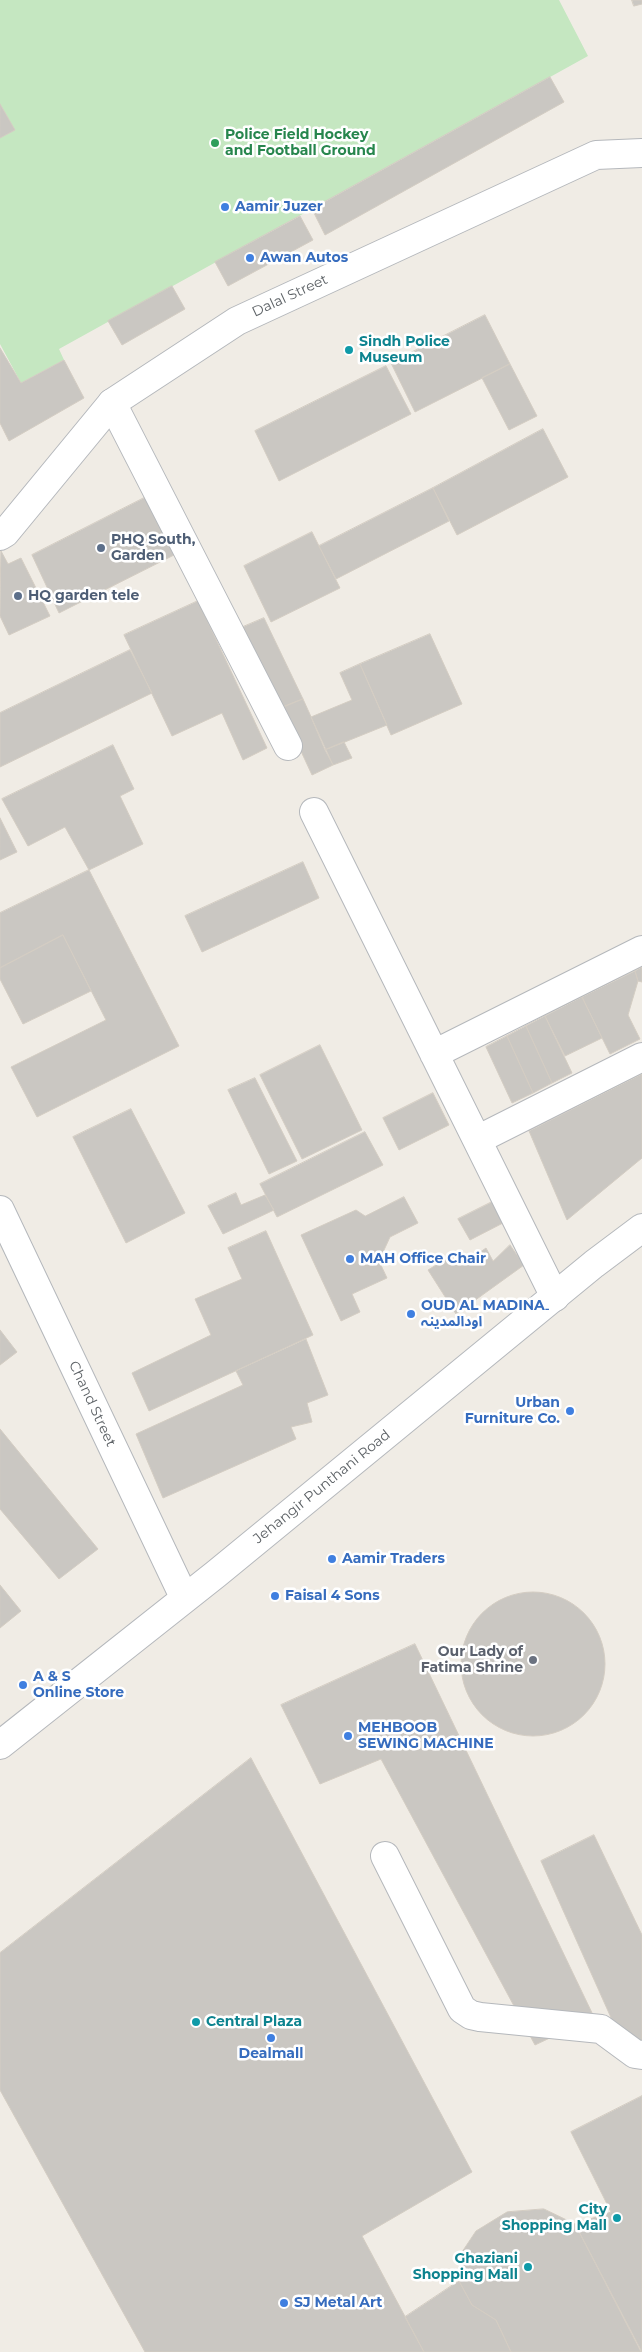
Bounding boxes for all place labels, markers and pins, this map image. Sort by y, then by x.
place label: Police Field Hockey and Football Ground [225,127,376,160]
marker: Police Field Hockey and Football Ground [209,137,221,149]
place label: Aamir Juzer [235,199,323,215]
marker: Aamir Juzer [219,201,231,213]
place label: Awan Autos [260,250,348,266]
marker: Awan Autos [244,252,256,264]
place label: Sindh Police Museum [359,334,450,367]
marker: Sindh Police Museum [343,344,355,356]
place label: PHQ South, Garden [111,532,195,564]
marker: PHQ South, Garden [95,542,107,554]
place label: HQ garden tele [28,588,139,604]
marker: HQ garden tele [12,590,24,602]
place label: MAH Office Chair [360,1251,486,1267]
marker: MAH Office Chair [344,1253,356,1265]
place label: OUD AL MADINA۔ اودالمدینہ [421,1298,549,1330]
marker: OUD AL MADINA۔ اودالمدینہ [405,1308,417,1320]
place label: Urban Furniture Co. [465,1395,560,1428]
marker: Urban Furniture Co. [564,1405,576,1417]
place label: Aamir Traders [342,1551,445,1567]
marker: Aamir Traders [326,1553,338,1565]
place label: Faisal 4 Sons [285,1588,380,1604]
marker: Faisal 4 Sons [269,1590,281,1602]
place label: Our Lady of Fatima Shrine [421,1644,523,1676]
marker: Our Lady of Fatima Shrine [527,1654,539,1666]
place label: A & S Online Store [33,1669,124,1701]
marker: A & S Online Store [17,1679,29,1691]
place label: MEHBOOB SEWING MACHINE [358,1720,494,1752]
marker: MEHBOOB SEWING MACHINE [342,1730,354,1742]
place label: Central Plaza [206,2014,302,2030]
marker: Central Plaza [190,2016,202,2028]
marker: Dealmall [265,2032,277,2044]
place label: Dealmall [239,2046,303,2062]
place label: City Shopping Mall [502,2202,607,2234]
marker: City Shopping Mall [611,2212,623,2224]
place label: Ghaziani Shopping Mall [413,2251,518,2284]
marker: Ghaziani Shopping Mall [522,2261,534,2273]
place label: SJ Metal Art [294,2295,382,2311]
marker: SJ Metal Art [278,2297,290,2309]

